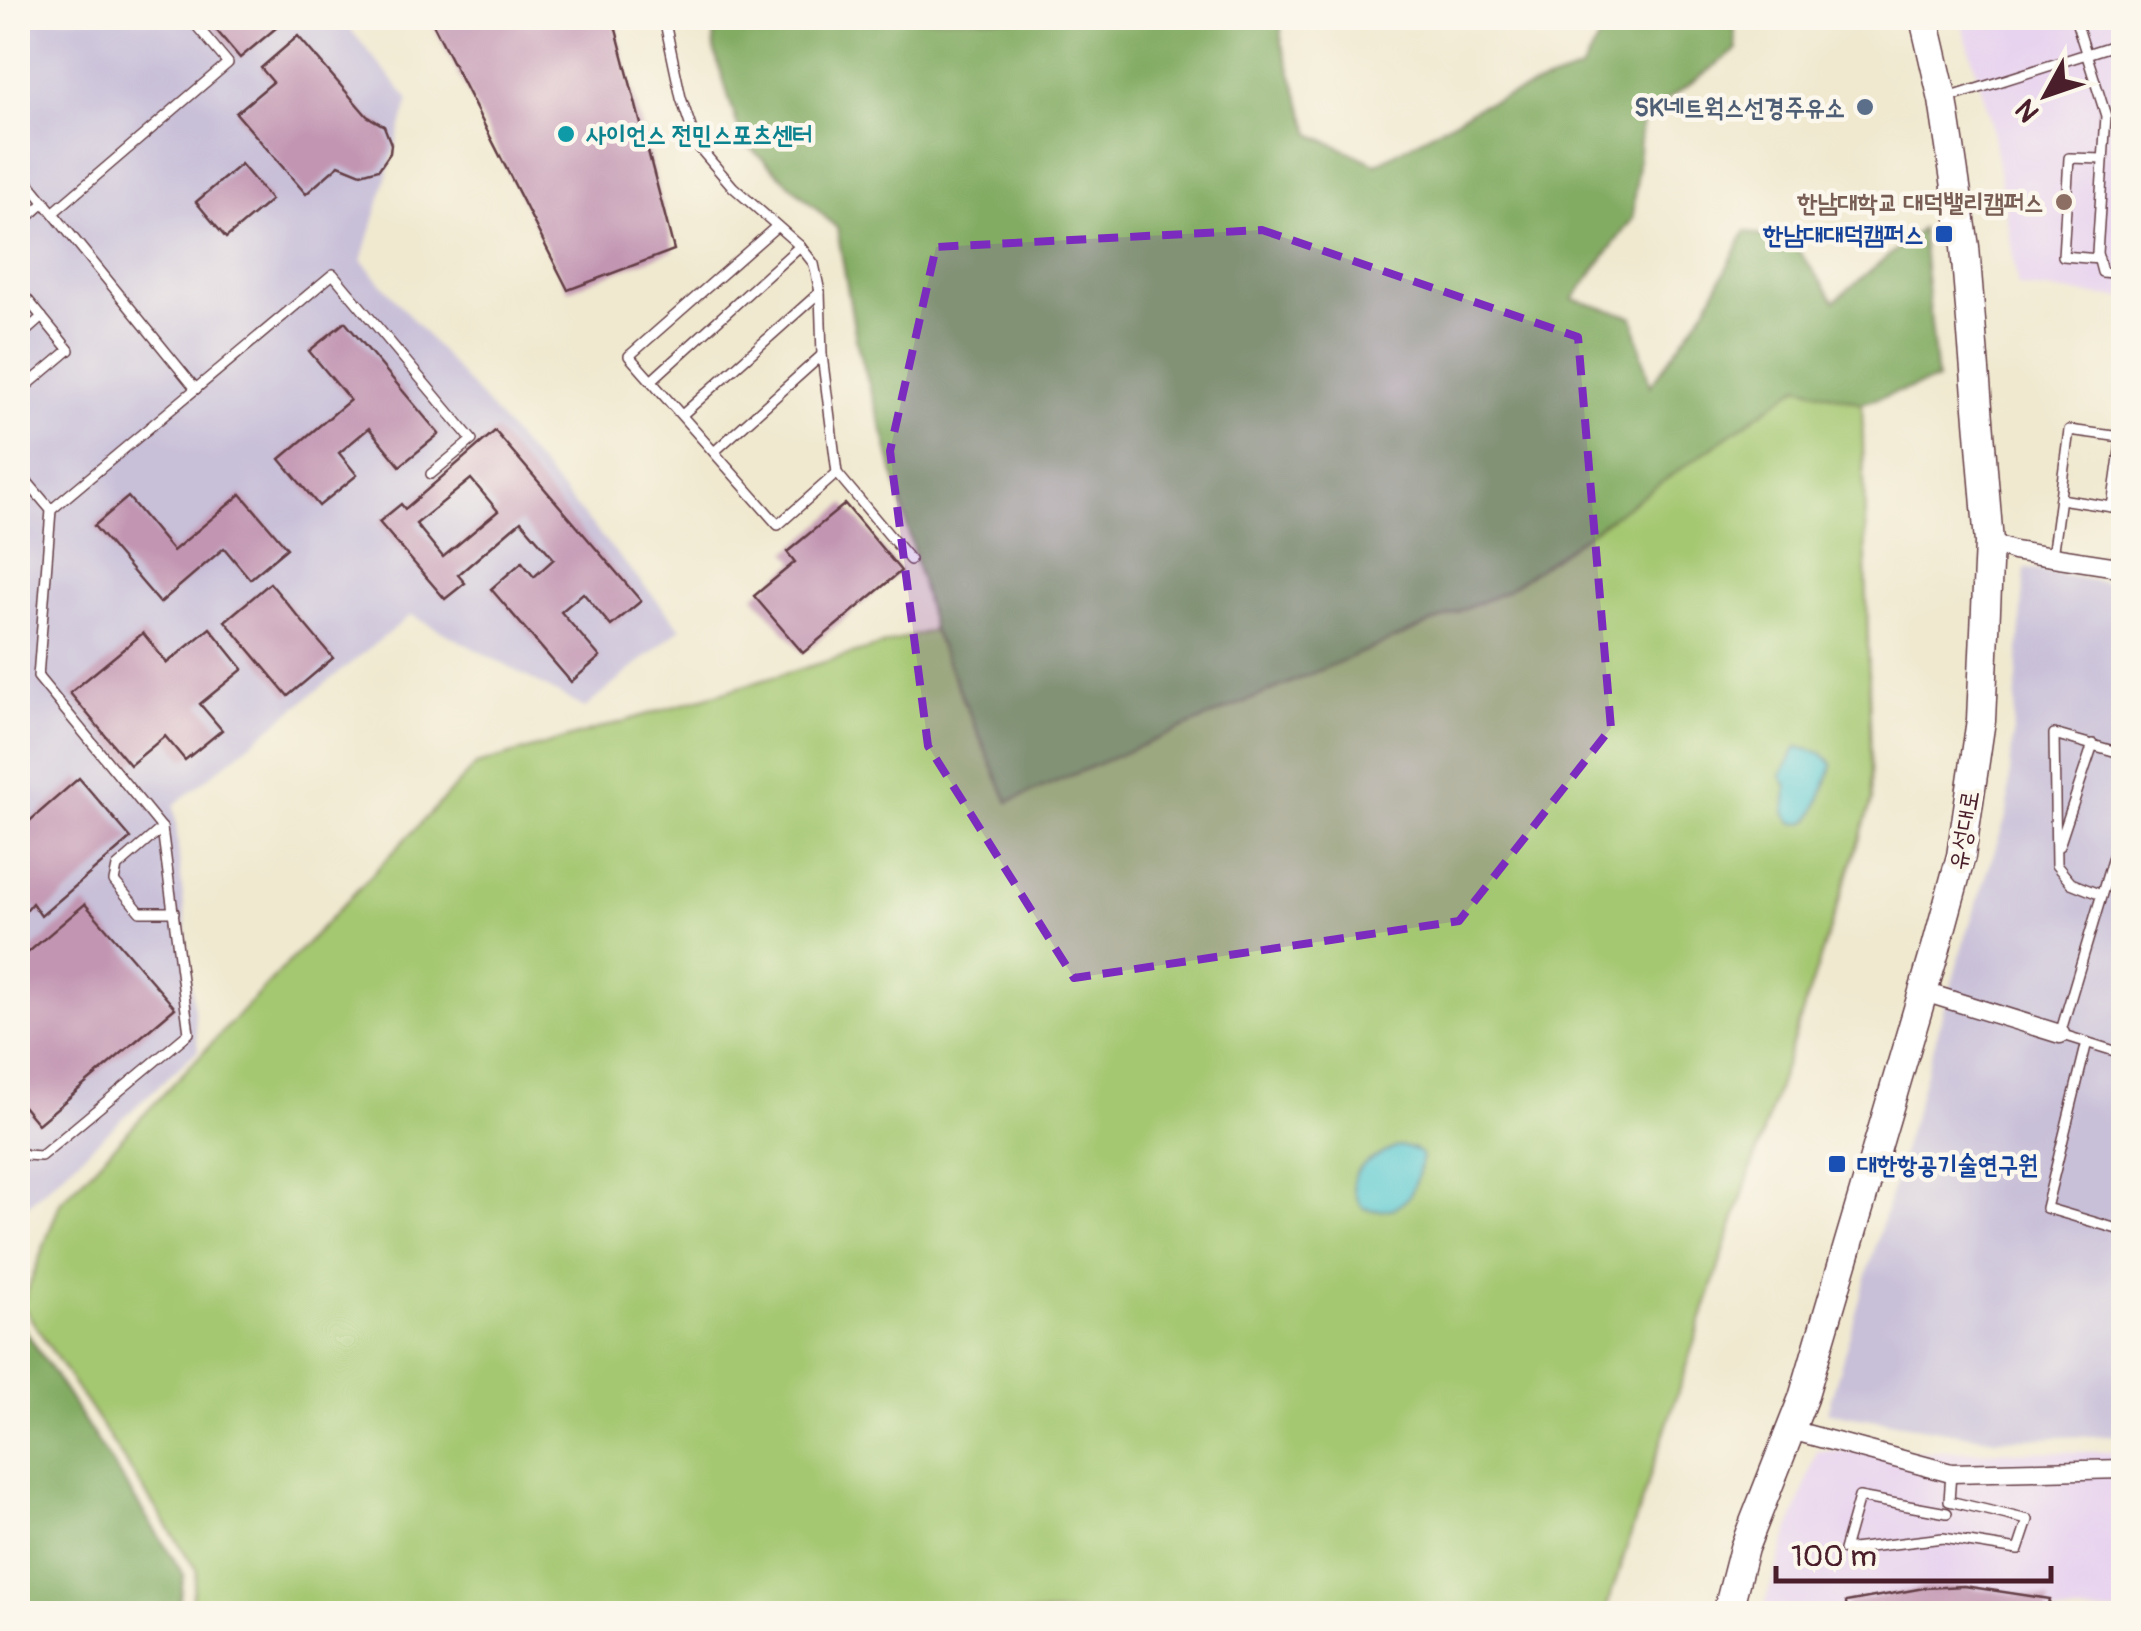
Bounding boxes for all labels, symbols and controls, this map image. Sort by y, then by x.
north arrow [1996,45,2096,145]
text: N [2009,92,2047,129]
place label: SK네트웍스선경주유소 [1634,93,1845,124]
marker: SK네트웍스선경주유소 [1854,96,1876,118]
place label: 사이언스 전민스포츠센터 [585,120,813,151]
marker: 사이언스 전민스포츠센터 [555,123,577,145]
place label: 한남대학교 대덕밸리캠퍼스 [1796,188,2044,219]
marker: 한남대학교 대덕밸리캠퍼스 [2053,191,2075,213]
place label: 한남대대덕캠퍼스 [1762,220,1924,251]
marker: 한남대대덕캠퍼스 [1933,223,1955,245]
street label: 유성대로 [1942,788,1987,873]
place label: 대한항공기술연구원 [1857,1150,2038,1181]
marker: 대한항공기술연구원 [1826,1153,1848,1175]
scale bar [1776,1521,2051,1583]
text: 100 m [1791,1538,1877,1575]

